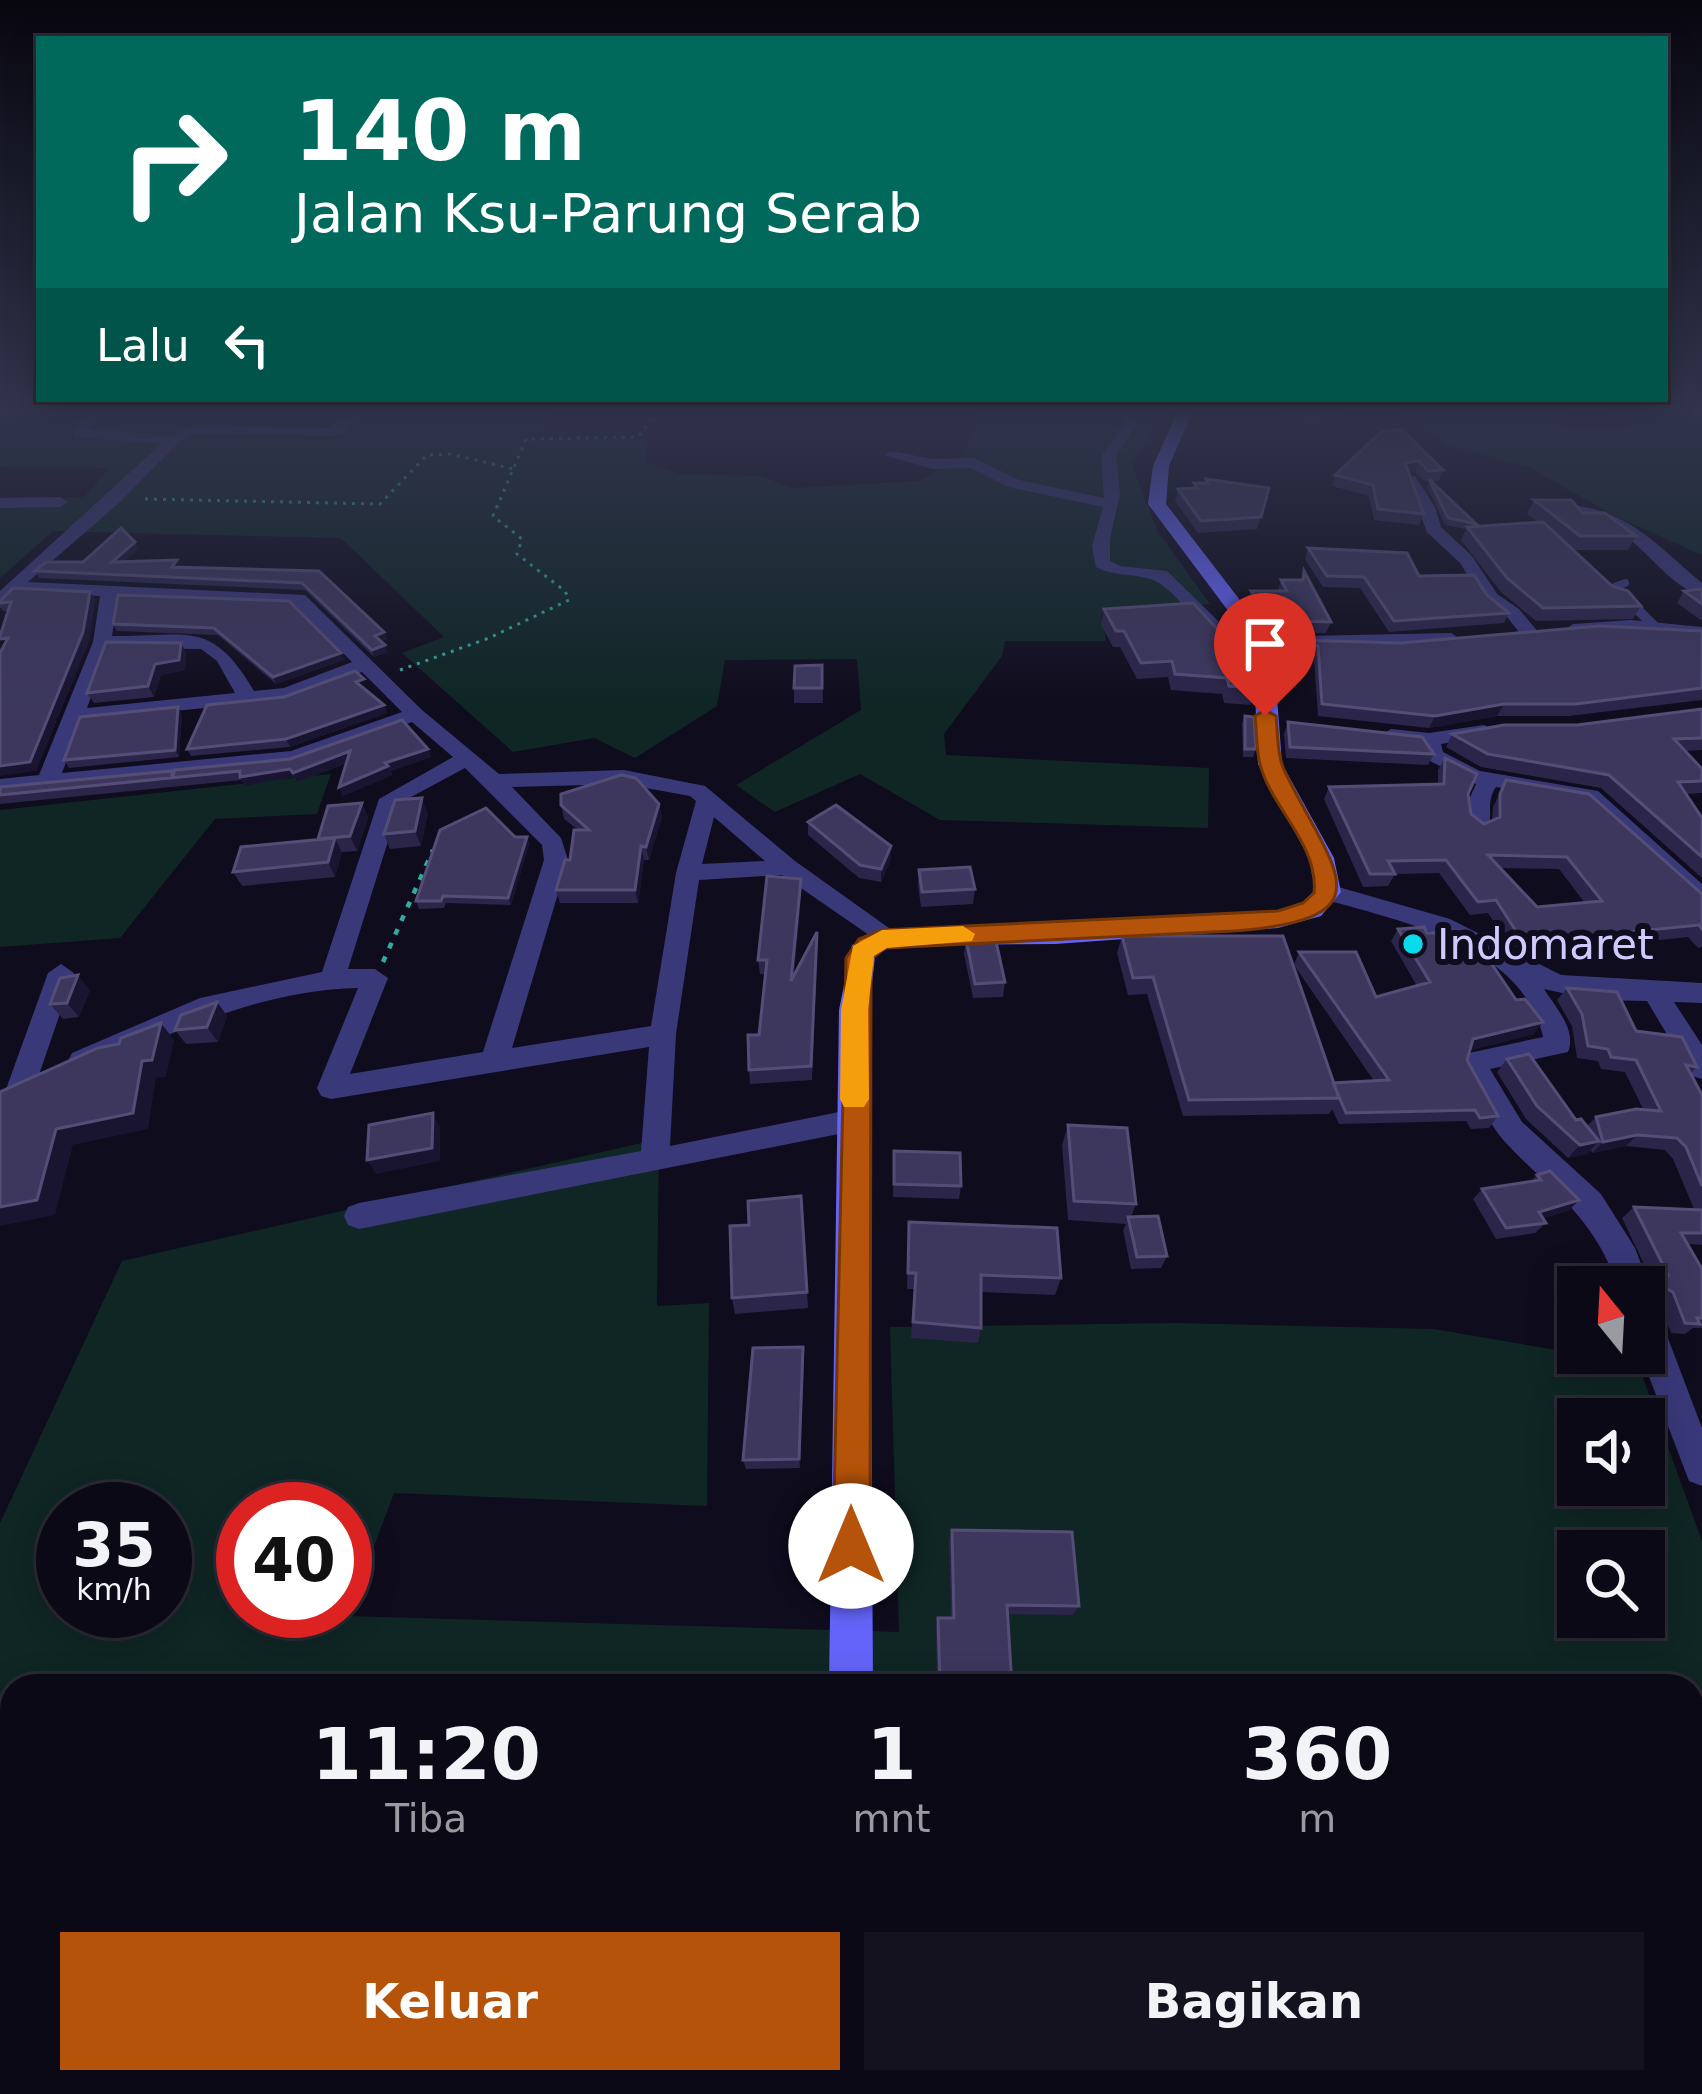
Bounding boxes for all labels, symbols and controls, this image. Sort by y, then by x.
text: 140 m [294,82,586,180]
icon: right [96,84,252,240]
text: Jalan Ksu-Parung Serab [294,182,922,245]
icon: left [214,312,280,378]
text: Lalu [96,319,190,372]
pin [1214,593,1316,716]
icon: arrive [1232,611,1298,677]
place label: Indomaret [1437,920,1654,969]
marker: Indomaret [1400,931,1426,957]
north arrow [1557,1266,1665,1374]
map controls [1557,1266,1665,1638]
button: sound [1557,1398,1665,1506]
speed limit sign: 40 [216,1482,372,1638]
position arrow [788,1483,914,1609]
text: 35 [72,1510,156,1580]
button: search [1557,1530,1665,1638]
text: km/h [76,1572,152,1607]
text: 11:20 [312,1712,541,1796]
text: 1 [866,1712,916,1796]
text: 360 [1242,1712,1392,1796]
text: Tiba [385,1796,467,1841]
text: mnt [852,1796,930,1841]
text: m [1298,1796,1336,1841]
button: Keluar [60,1932,840,2070]
button: Bagikan [864,1932,1644,2070]

